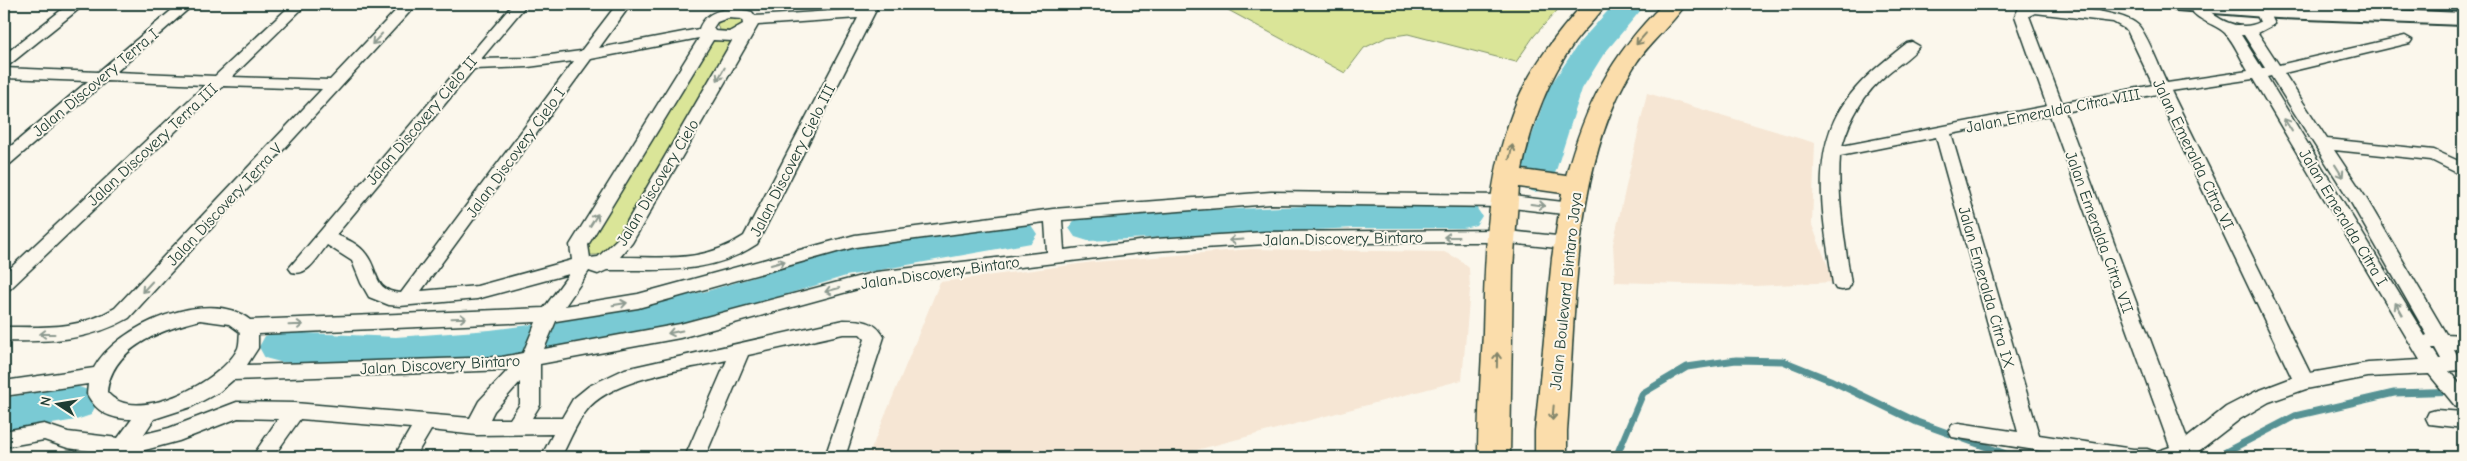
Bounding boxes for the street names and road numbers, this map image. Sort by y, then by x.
street label: Jalan Discovery Terra I [29,25,162,141]
street label: Jalan Discovery Cielo II [363,53,481,189]
street label: Jalan Emeralda Citra VI [2149,76,2237,232]
street label: Jalan Discovery Terra III [84,80,221,210]
street label: Jalan Discovery Cielo III [747,81,839,240]
street label: Jalan Discovery Cielo I [463,84,569,221]
street label: Jalan Emeralda Citra VIII [1964,85,2142,137]
street label: Jalan Discovery Cielo [613,116,703,249]
street label: Jalan Discovery Terra V [163,139,286,270]
street label: Jalan Emeralda Citra I [2295,146,2391,289]
street label: Jalan Emeralda Citra VII [2061,149,2137,316]
street label: Jalan Boulevard Bintaro Jaya [1547,191,1585,391]
street label: Jalan Emeralda Citra IX [1954,204,2018,370]
street label: Jalan Discovery Bintaro [1263,229,1423,249]
street label: Jalan Discovery Bintaro [859,253,1021,293]
street label: Jalan Discovery Bintaro [360,352,521,378]

